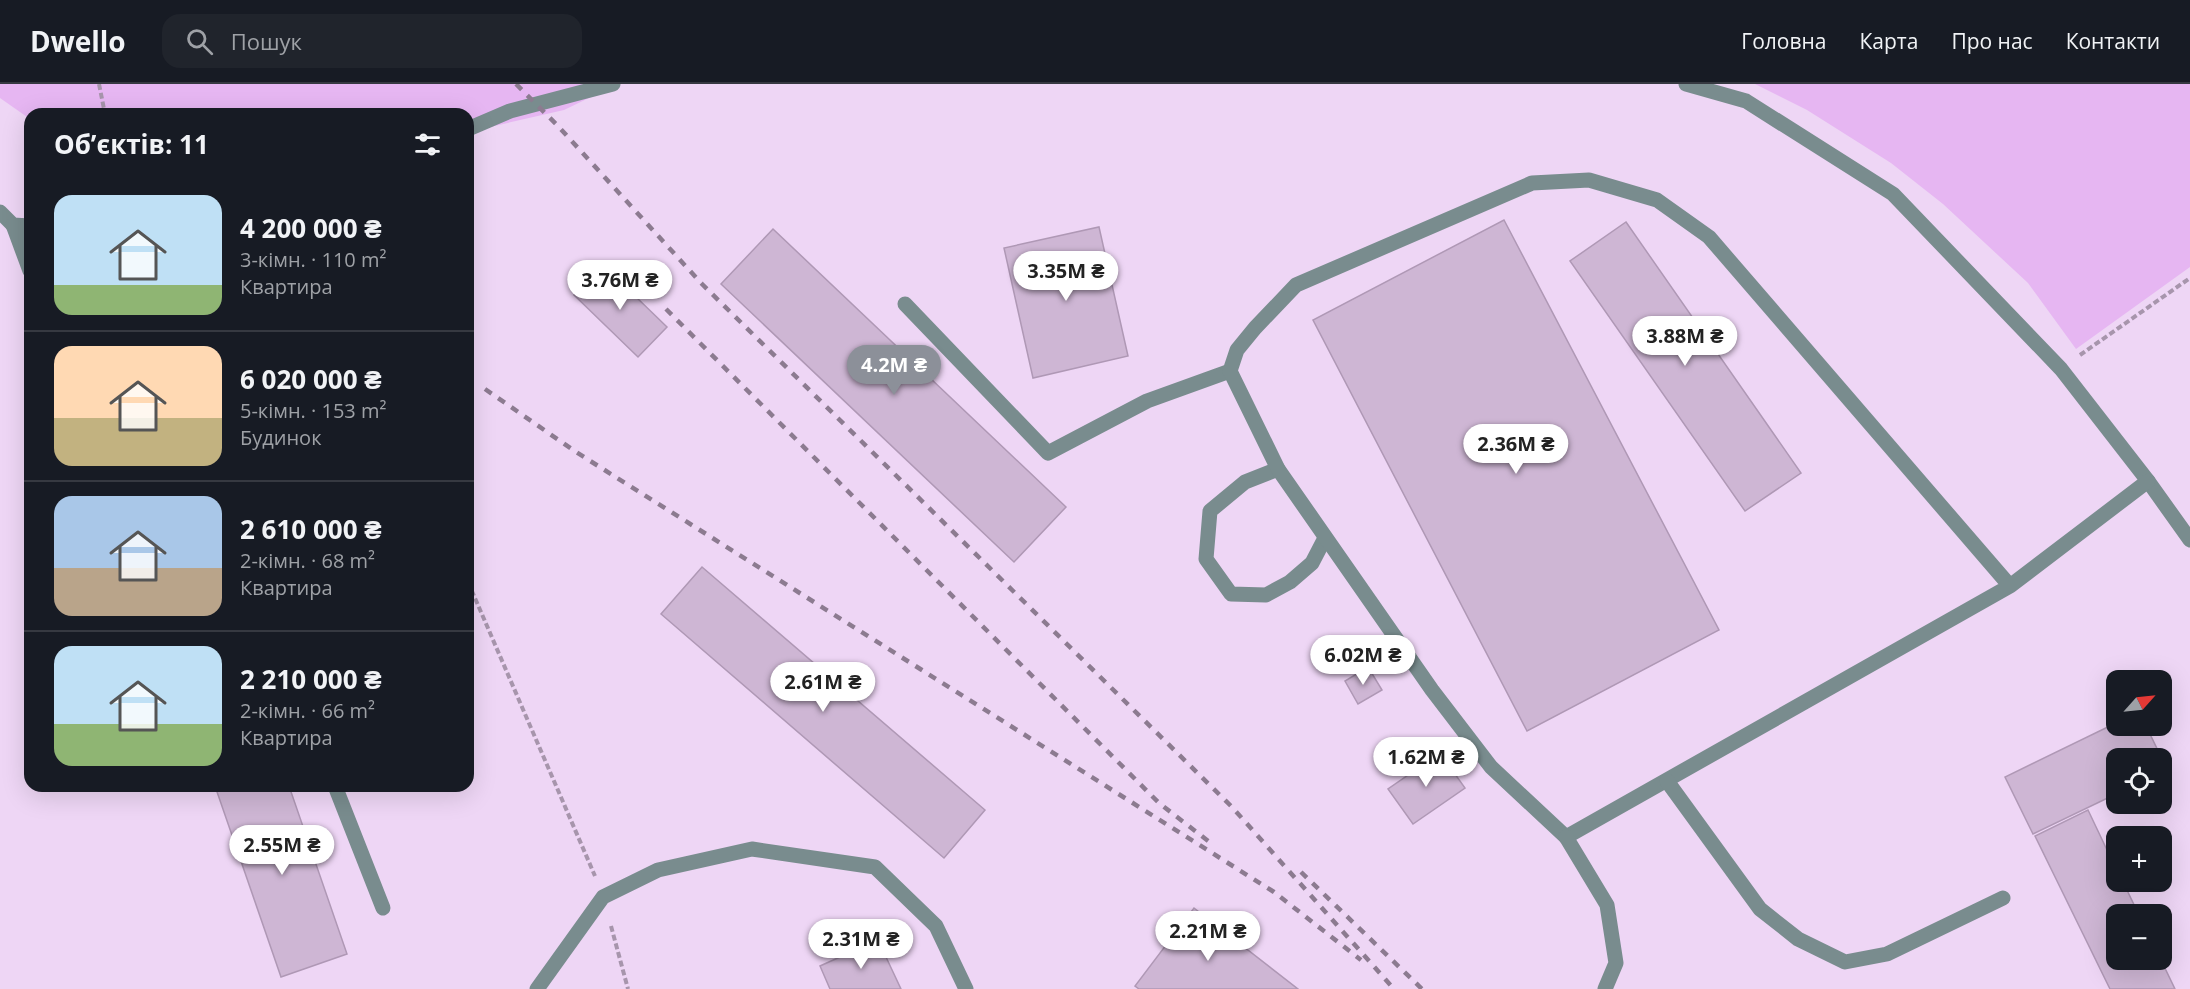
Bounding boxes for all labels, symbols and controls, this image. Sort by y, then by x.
search box [162,14,582,68]
text: Dwello [30,22,126,60]
icon: search [183,25,216,58]
text: Пошук [231,26,302,56]
text: Головна [1741,27,1826,55]
text: Карта [1859,27,1918,55]
text: Про нас [1951,27,2033,55]
text: Контакти [2066,27,2160,55]
text: Об’єктів: 11 [54,126,209,162]
icon: filters [411,128,444,161]
text: 4 200 000 ₴ [240,210,382,246]
icon: home [102,219,174,291]
text: 3-кімн. · 110 m² [240,246,386,273]
pin: 3.35M ₴ [1011,251,1121,302]
text: 3.35M ₴ [1027,257,1105,284]
pin: 3.76M ₴ [565,260,675,311]
text: 3.76M ₴ [581,266,659,293]
text: Квартира [240,273,333,300]
pin: 3.88M ₴ [1630,316,1740,367]
text: 3.88M ₴ [1646,322,1724,349]
pin: 4.2M ₴ [845,345,943,396]
text: 4.2M ₴ [861,351,927,378]
text: 6 020 000 ₴ [240,361,382,397]
icon: home [102,370,174,442]
text: 5-кімн. · 153 m² [240,397,386,424]
text: Будинок [240,424,321,451]
pin: 2.36M ₴ [1461,424,1571,475]
text: 2.36M ₴ [1477,430,1555,457]
text: 2 610 000 ₴ [240,511,382,547]
icon: home [102,520,174,592]
text: 2-кімн. · 68 m² [240,547,375,574]
text: Квартира [240,574,333,601]
pin: 6.02M ₴ [1308,635,1418,686]
text: 6.02M ₴ [1324,641,1402,668]
text: 2 210 000 ₴ [240,661,382,697]
pin: 2.61M ₴ [768,662,878,713]
text: 2.61M ₴ [784,668,862,695]
icon: home [102,670,174,742]
north arrow [2106,670,2172,736]
map controls [2106,670,2172,970]
text: 2-кімн. · 66 m² [240,697,375,724]
text: Квартира [240,724,333,751]
pin: 1.62M ₴ [1371,737,1481,788]
text: 1.62M ₴ [1387,743,1465,770]
button: locate [2106,748,2172,814]
pin: 2.55M ₴ [227,825,337,876]
button: + [2106,826,2172,892]
text: 2.55M ₴ [243,831,321,858]
button: − [2106,904,2172,970]
pin: 2.21M ₴ [1153,911,1263,962]
text: 2.21M ₴ [1169,917,1247,944]
pin: 2.31M ₴ [806,919,916,970]
text: 2.31M ₴ [822,925,900,952]

